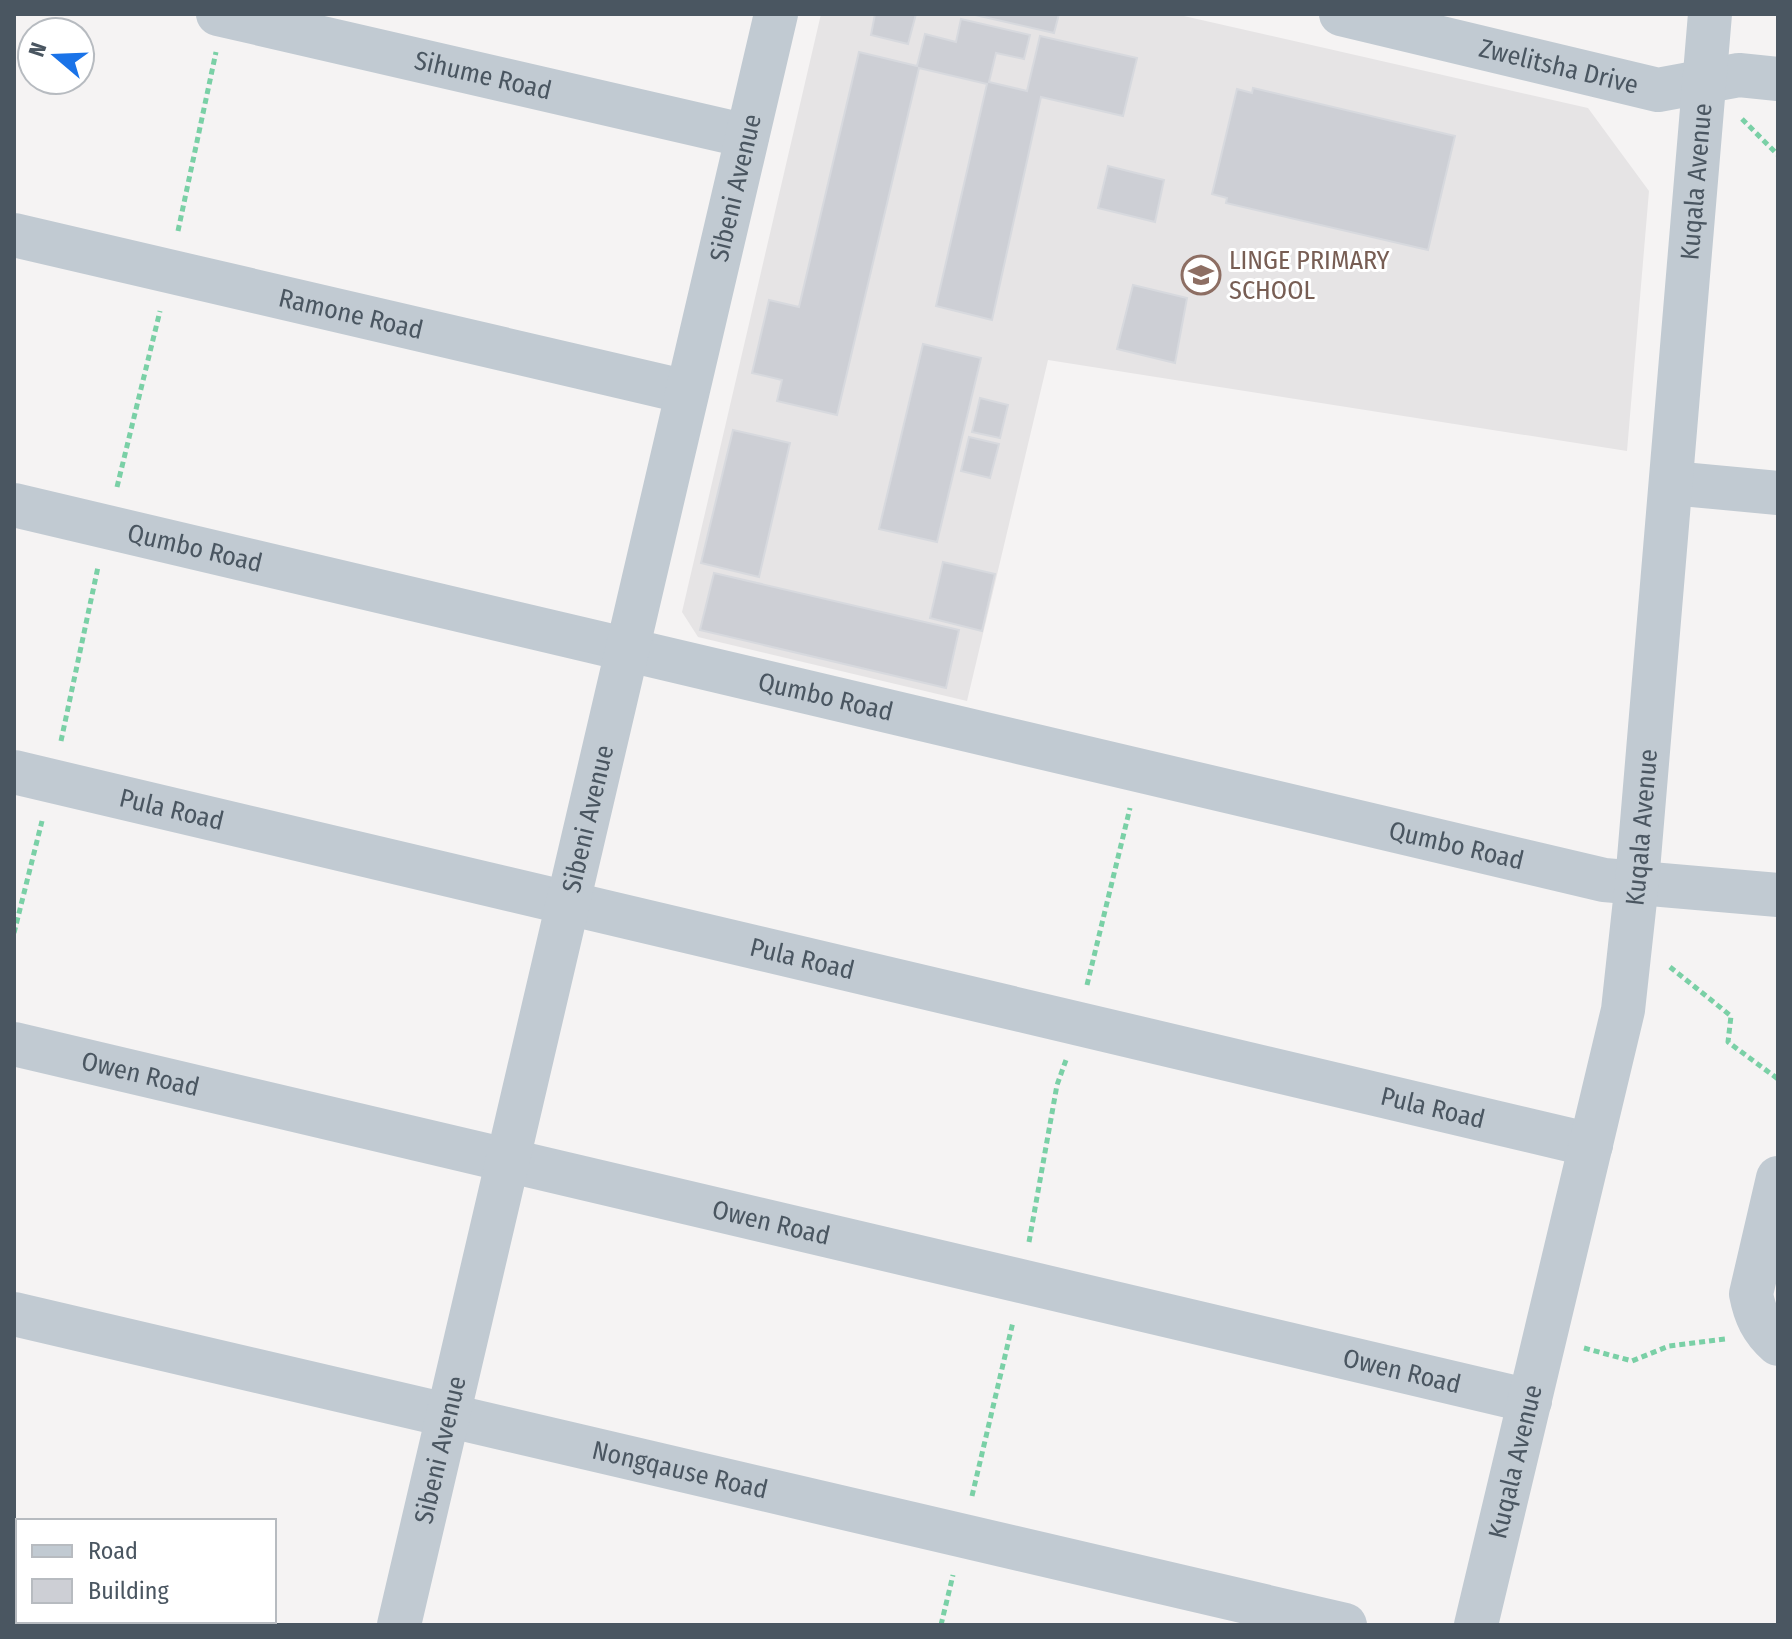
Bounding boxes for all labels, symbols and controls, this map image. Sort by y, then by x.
north arrow [16,16,96,96]
street label: Zwelitsha Drive [1476,33,1641,101]
text: N [23,39,52,60]
street label: Sihume Road [411,45,554,106]
street label: Kuqala Avenue [1674,102,1718,261]
street label: Sibeni Avenue [704,111,768,265]
place label: LINGE PRIMARY SCHOOL [1229,245,1390,306]
school or university icon: LINGE PRIMARY SCHOOL [1180,254,1222,296]
street label: Ramone Road [276,282,426,346]
street label: Qumbo Road [124,517,265,579]
street label: Qumbo Road [755,666,896,728]
street label: Sibeni Avenue [556,742,620,896]
street label: Kuqala Avenue [1620,748,1664,907]
street label: Pula Road [116,782,227,837]
street label: Qumbo Road [1386,815,1527,877]
street label: Pula Road [747,932,857,986]
street label: Owen Road [78,1045,202,1103]
street label: Pula Road [1378,1081,1488,1135]
street label: Owen Road [709,1194,833,1252]
street label: Owen Road [1340,1343,1464,1400]
street label: Sibeni Avenue [408,1373,473,1527]
street label: Kuqala Avenue [1482,1382,1549,1542]
street label: Nongqause Road [589,1435,771,1506]
legend [16,1519,276,1623]
text: Road [88,1537,138,1565]
text: Building [88,1577,170,1605]

